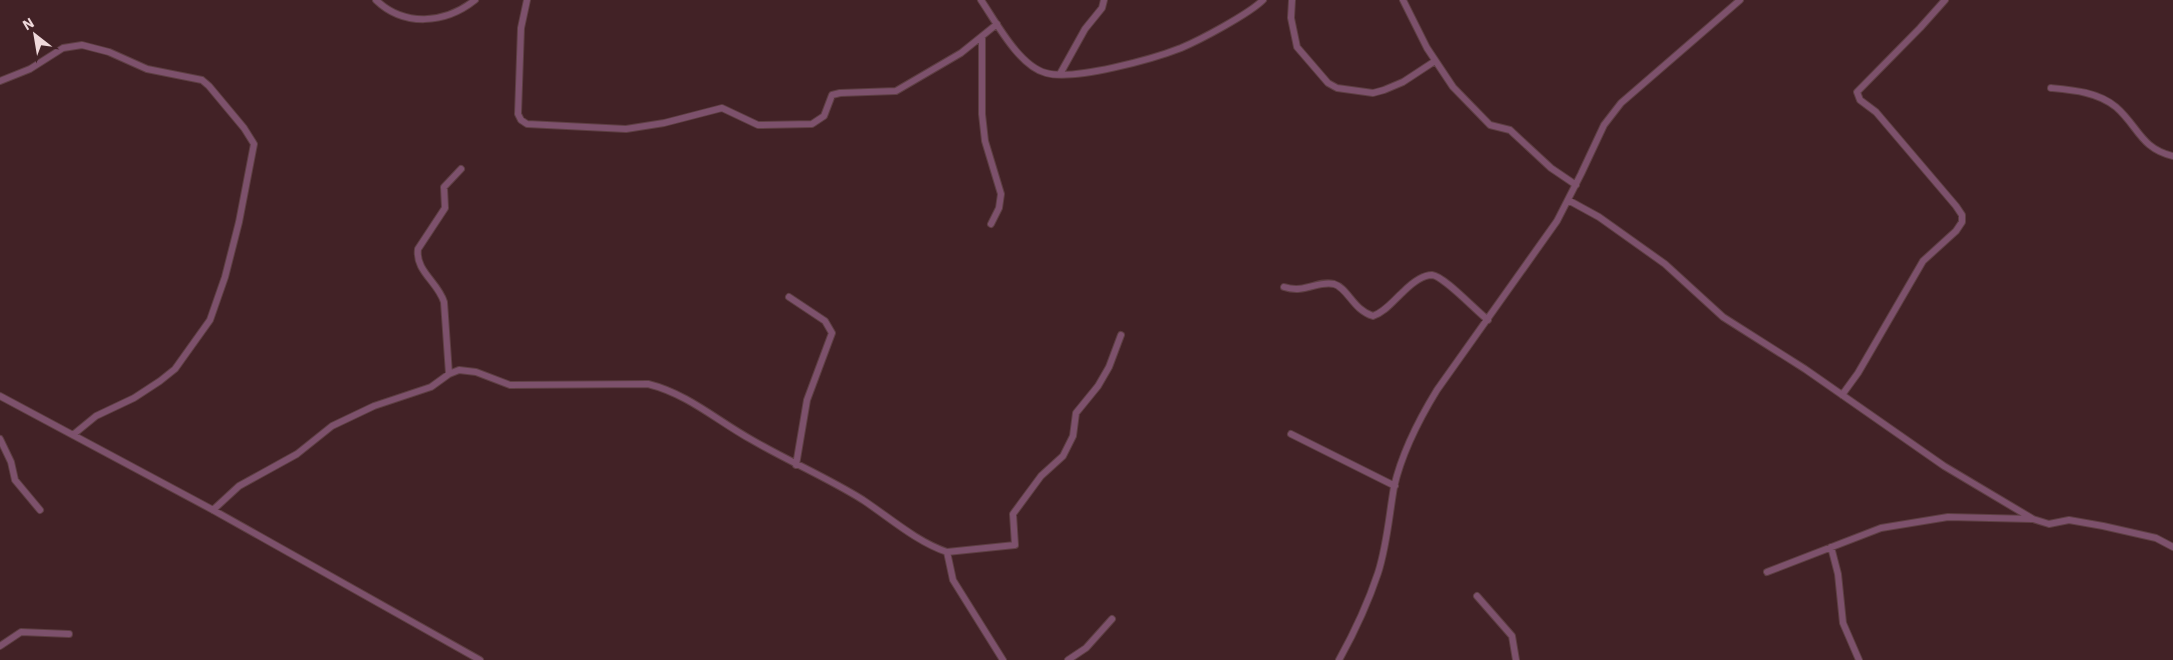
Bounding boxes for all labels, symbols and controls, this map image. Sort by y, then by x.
north arrow [10,10,60,60]
text: N [19,14,37,34]

